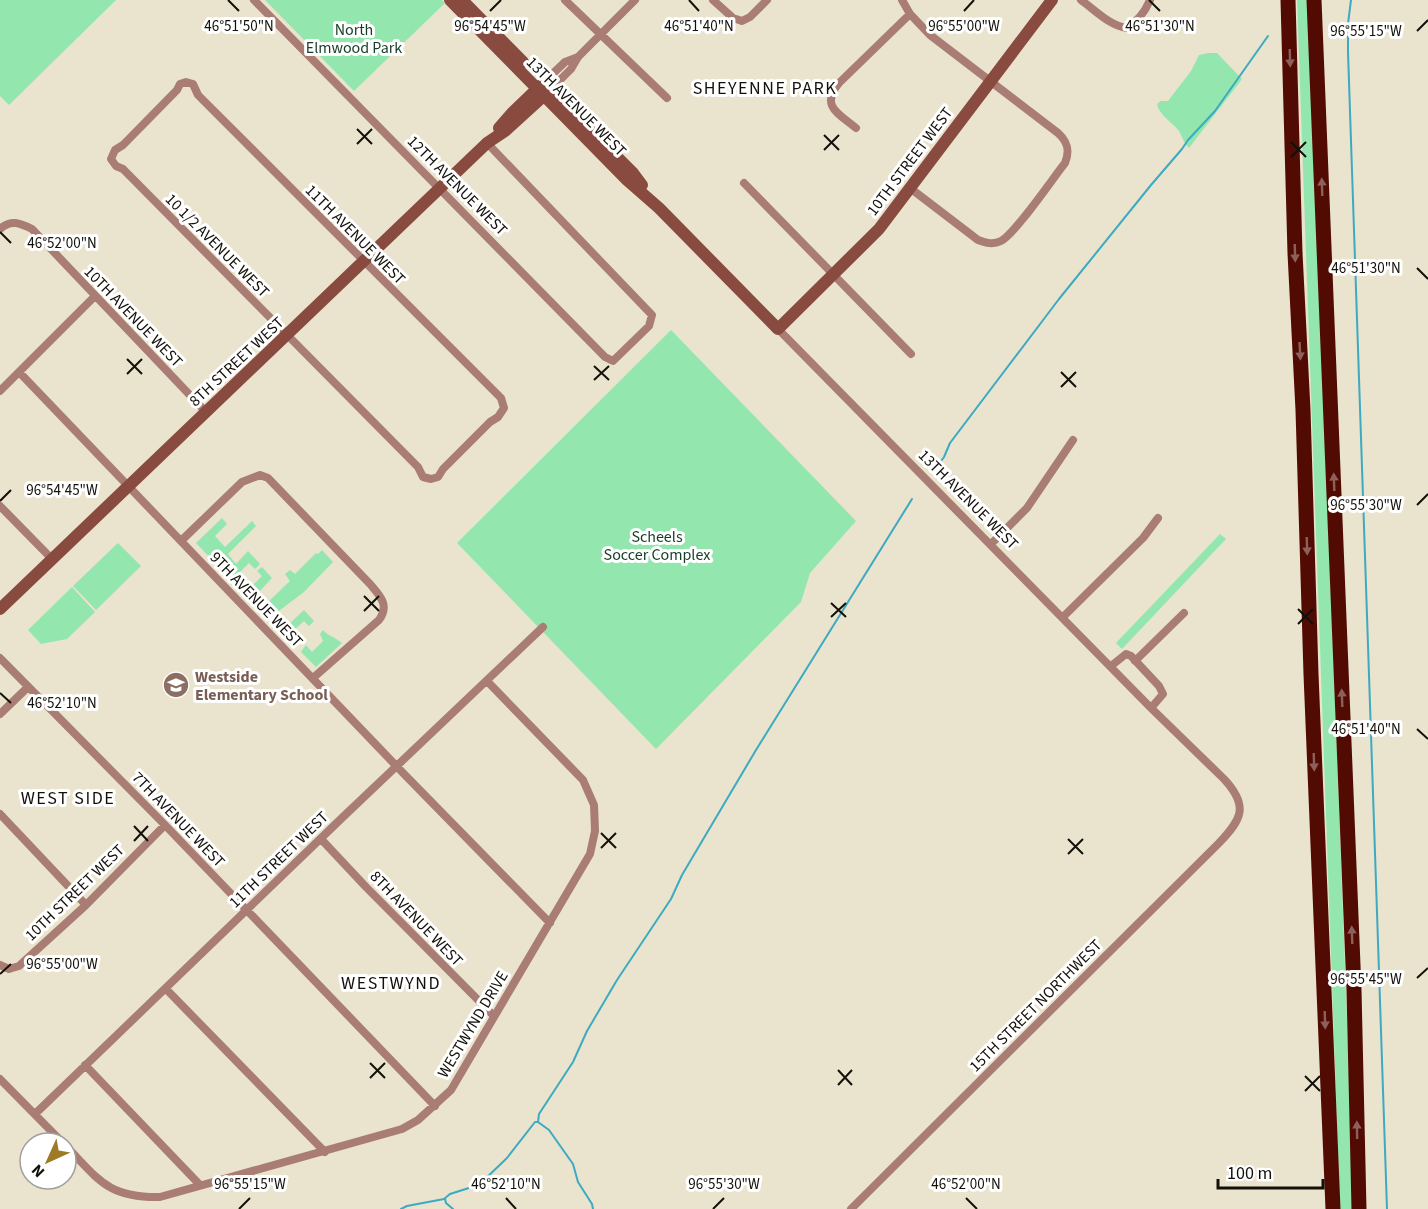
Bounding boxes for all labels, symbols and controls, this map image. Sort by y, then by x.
text: 46°51'50"N [204,16,274,37]
text: 96°54'45"W [454,16,526,37]
text: 46°51'40"N [664,16,734,37]
text: 96°55'00"W [928,16,1000,37]
text: 46°51'30"N [1125,16,1195,37]
park label: North Elmwood Park [306,19,402,59]
text: 96°55'15"W [1330,21,1402,42]
one-way arrow [1285,49,1294,68]
street label: 13TH AVENUE WEST [521,52,632,162]
district label: SHEYENNE PARK [693,76,837,101]
street label: 10TH STREET WEST [862,103,958,220]
street label: 12TH AVENUE WEST [402,131,513,241]
one-way arrow [1318,177,1327,196]
street label: 11TH AVENUE WEST [300,180,411,290]
street label: 10 1/2 AVENUE WEST [160,189,275,303]
text: 46°52'00"N [27,233,97,254]
one-way arrow [1290,244,1300,263]
text: 46°51'30"N [1331,258,1401,279]
street label: 10TH AVENUE WEST [79,261,188,373]
street label: 8TH STREET WEST [184,312,289,412]
one-way arrow [1295,342,1304,361]
street label: 13TH AVENUE WEST [913,445,1024,555]
one-way arrow [1329,472,1339,491]
text: 96°54'45"W [26,480,98,501]
text: 96°55'30"W [1330,495,1402,516]
park label: Scheels Soccer Complex [604,526,710,566]
one-way arrow [1302,537,1311,556]
street label: 9TH AVENUE WEST [205,547,308,653]
place label: Westside Elementary School [195,666,328,706]
school or university icon: Westside Elementary School [161,670,191,700]
one-way arrow [1338,688,1347,707]
text: 46°52'10"N [27,693,97,714]
text: 46°51'40"N [1331,719,1401,740]
one-way arrow [1310,753,1319,772]
street label: 7TH AVENUE WEST [127,767,230,873]
district label: WEST SIDE [21,786,115,811]
street label: 11TH STREET WEST [224,806,334,913]
street label: 10TH STREET WEST [20,839,130,946]
street label: 8TH AVENUE WEST [365,866,468,972]
one-way arrow [1347,925,1356,944]
street label: 15TH STREET NORTHWEST [965,934,1107,1077]
text: 96°55'00"W [26,954,98,975]
street label: WESTWYND DRIVE [432,967,514,1082]
text: 96°55'45"W [1330,969,1402,990]
district label: WESTWYND [341,971,441,996]
one-way arrow [1321,1010,1330,1029]
one-way arrow [1353,1120,1362,1139]
north arrow [18,1131,78,1191]
scale bar [1218,1152,1323,1190]
text: N [27,1159,50,1182]
text: 100 m [1227,1161,1272,1186]
text: 96°55'15"W [214,1174,286,1195]
text: 46°52'10"N [471,1174,541,1195]
text: 96°55'30"W [688,1174,760,1195]
text: 46°52'00"N [931,1174,1001,1195]

